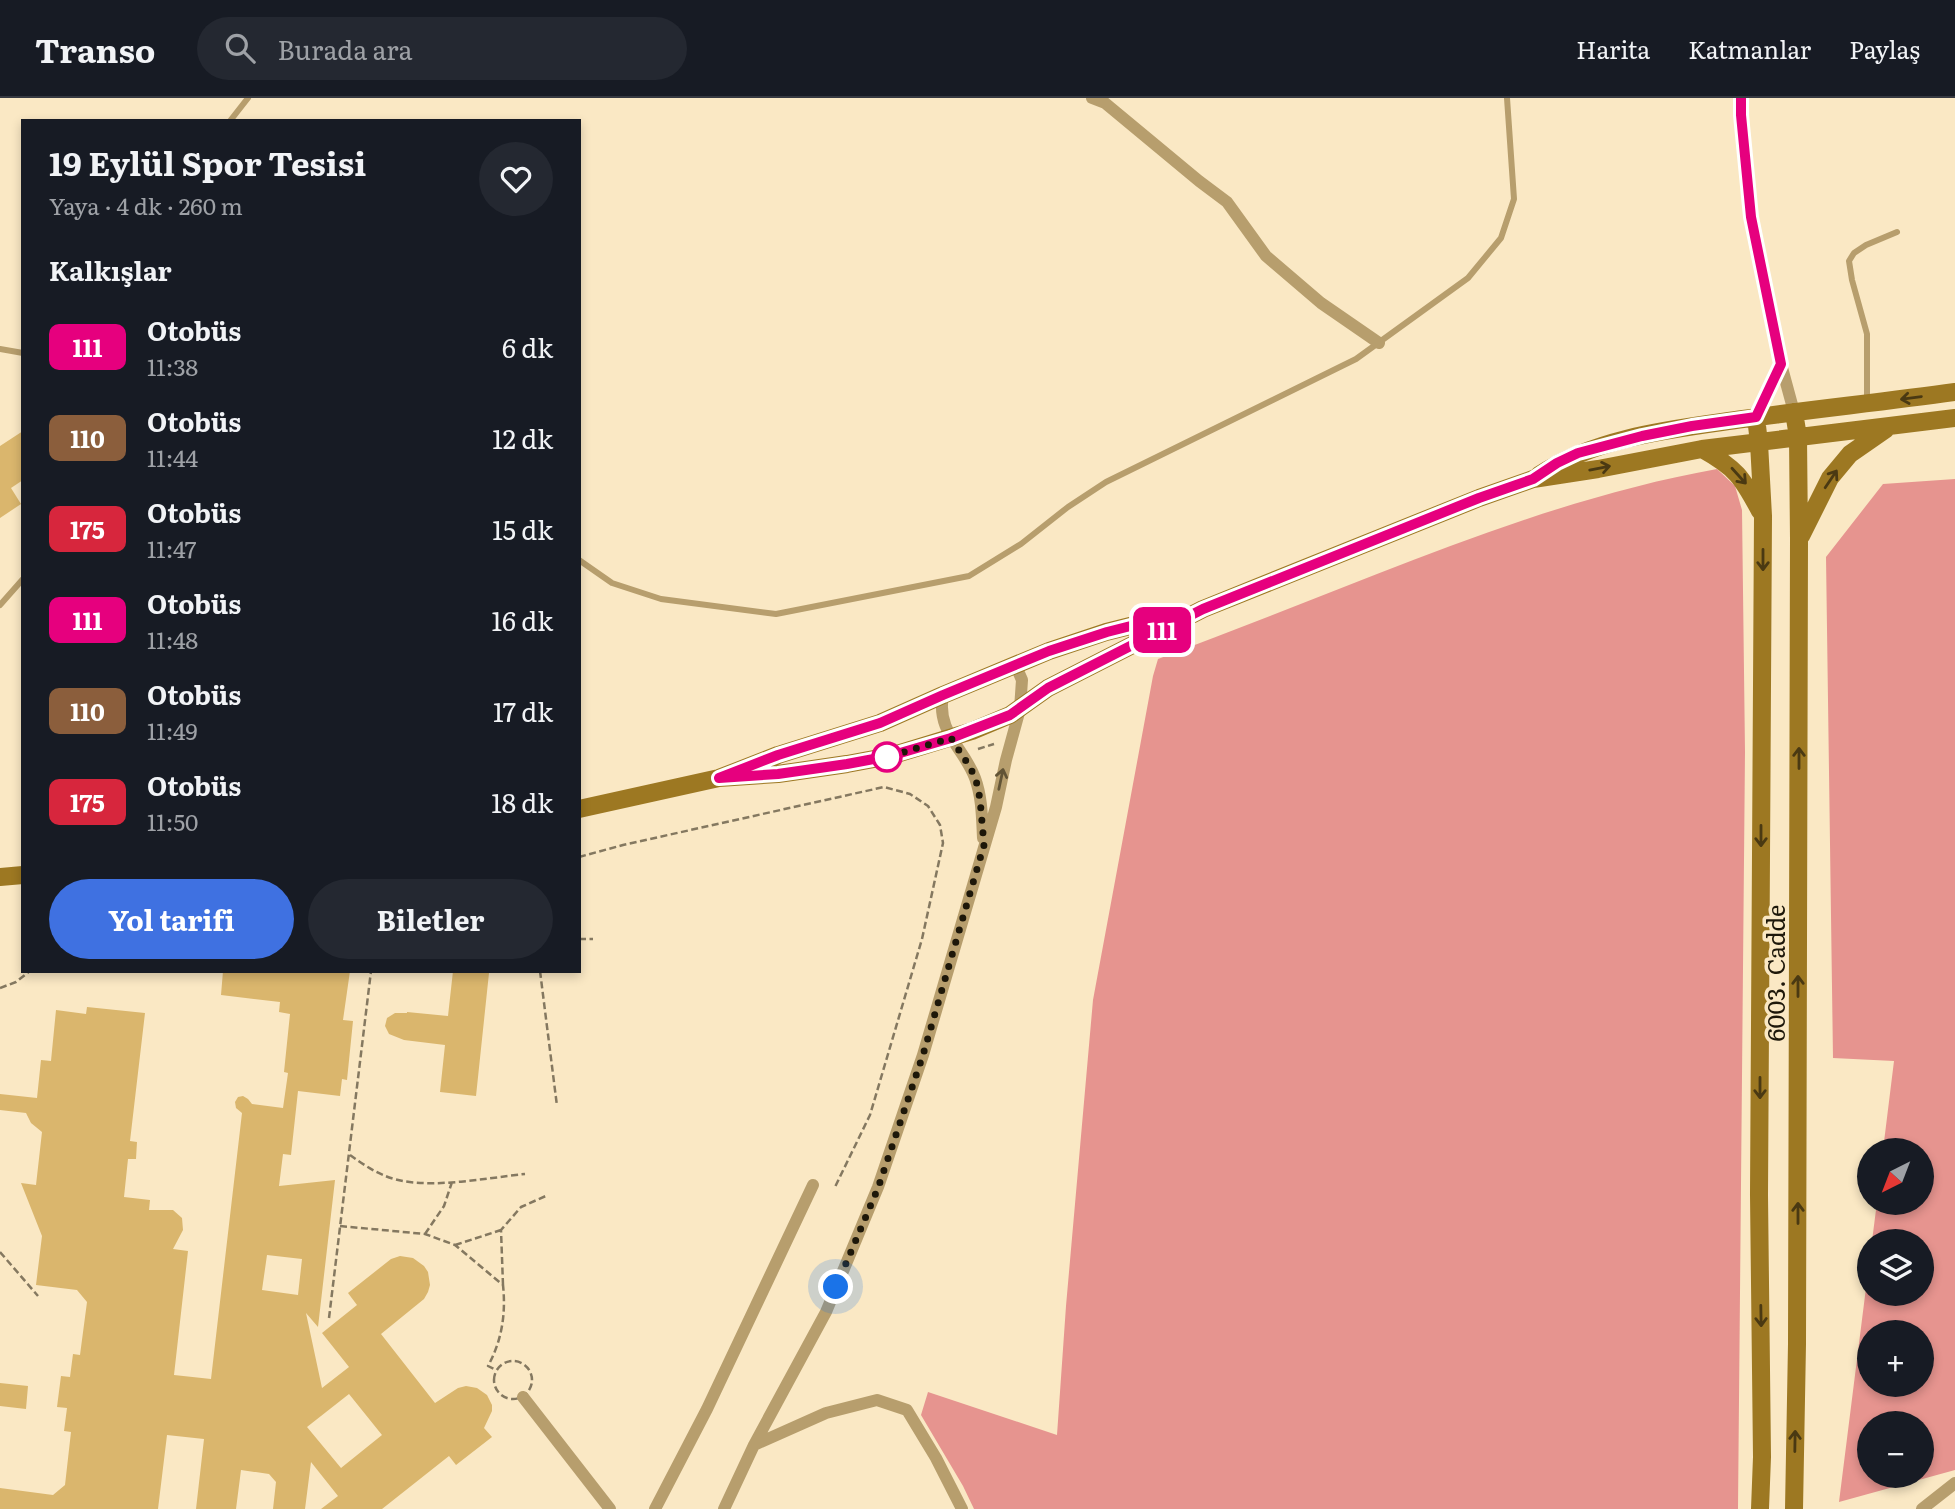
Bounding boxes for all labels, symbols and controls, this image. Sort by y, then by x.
search box [197,17,687,80]
text: Transo [35,24,155,73]
icon: search [221,29,259,67]
text: Burada ara [277,29,412,68]
text: Harita [1576,31,1650,66]
text: Katmanlar [1688,31,1811,66]
text: Paylaş [1849,31,1920,66]
text: 19 Eylül Spor Tesisi [49,137,366,186]
button: heart [479,142,553,216]
text: Yaya · 4 dk · 260 m [49,188,243,222]
text: Kalkışlar [49,250,172,289]
text: Otobüs [147,310,241,349]
text: 6 dk [502,327,553,366]
text: 111 [73,329,102,364]
text: 11:38 [147,349,198,383]
one-way arrow [1900,392,1923,405]
text: Otobüs [147,401,241,440]
text: 12 dk [492,418,553,457]
text: 110 [70,420,105,455]
text: 11:44 [147,440,198,474]
one-way arrow [1588,461,1611,474]
one-way arrow [1731,467,1747,485]
one-way arrow [1824,470,1838,489]
text: Otobüs [147,492,241,531]
text: 15 dk [492,509,553,548]
text: 175 [70,511,105,546]
text: 11:47 [147,531,196,565]
one-way arrow [1756,548,1770,571]
text: Otobüs [147,583,241,622]
text: 16 dk [492,600,553,639]
text: 111 [73,602,102,637]
line badge: 111 [1122,607,1202,653]
text: 111 [1147,612,1177,647]
text: 11:48 [147,622,198,656]
text: Otobüs [147,674,241,713]
text: 17 dk [493,691,553,730]
text: 110 [70,693,105,728]
text: 11:49 [147,713,198,747]
unlabelled marker [872,742,902,772]
one-way arrow [1792,747,1806,770]
text: Otobüs [147,765,241,804]
one-way arrow [995,768,1009,791]
text: 18 dk [491,782,553,821]
text: 175 [70,784,105,819]
text: 11:50 [147,804,198,838]
one-way arrow [1754,825,1768,848]
button: Yol tarifi [49,879,294,959]
button: Biletler [308,879,553,959]
street label: 6003. Cadde [1757,905,1792,1041]
one-way arrow [1791,975,1805,998]
one-way arrow [1753,1077,1767,1100]
north arrow [1857,1138,1934,1214]
map controls [1857,1138,1934,1488]
one-way arrow [1791,1202,1805,1225]
button: layers [1857,1229,1934,1306]
your location [818,1269,853,1304]
one-way arrow [1754,1304,1768,1327]
button: + [1857,1320,1934,1397]
button: − [1857,1411,1934,1488]
one-way arrow [1788,1430,1802,1453]

